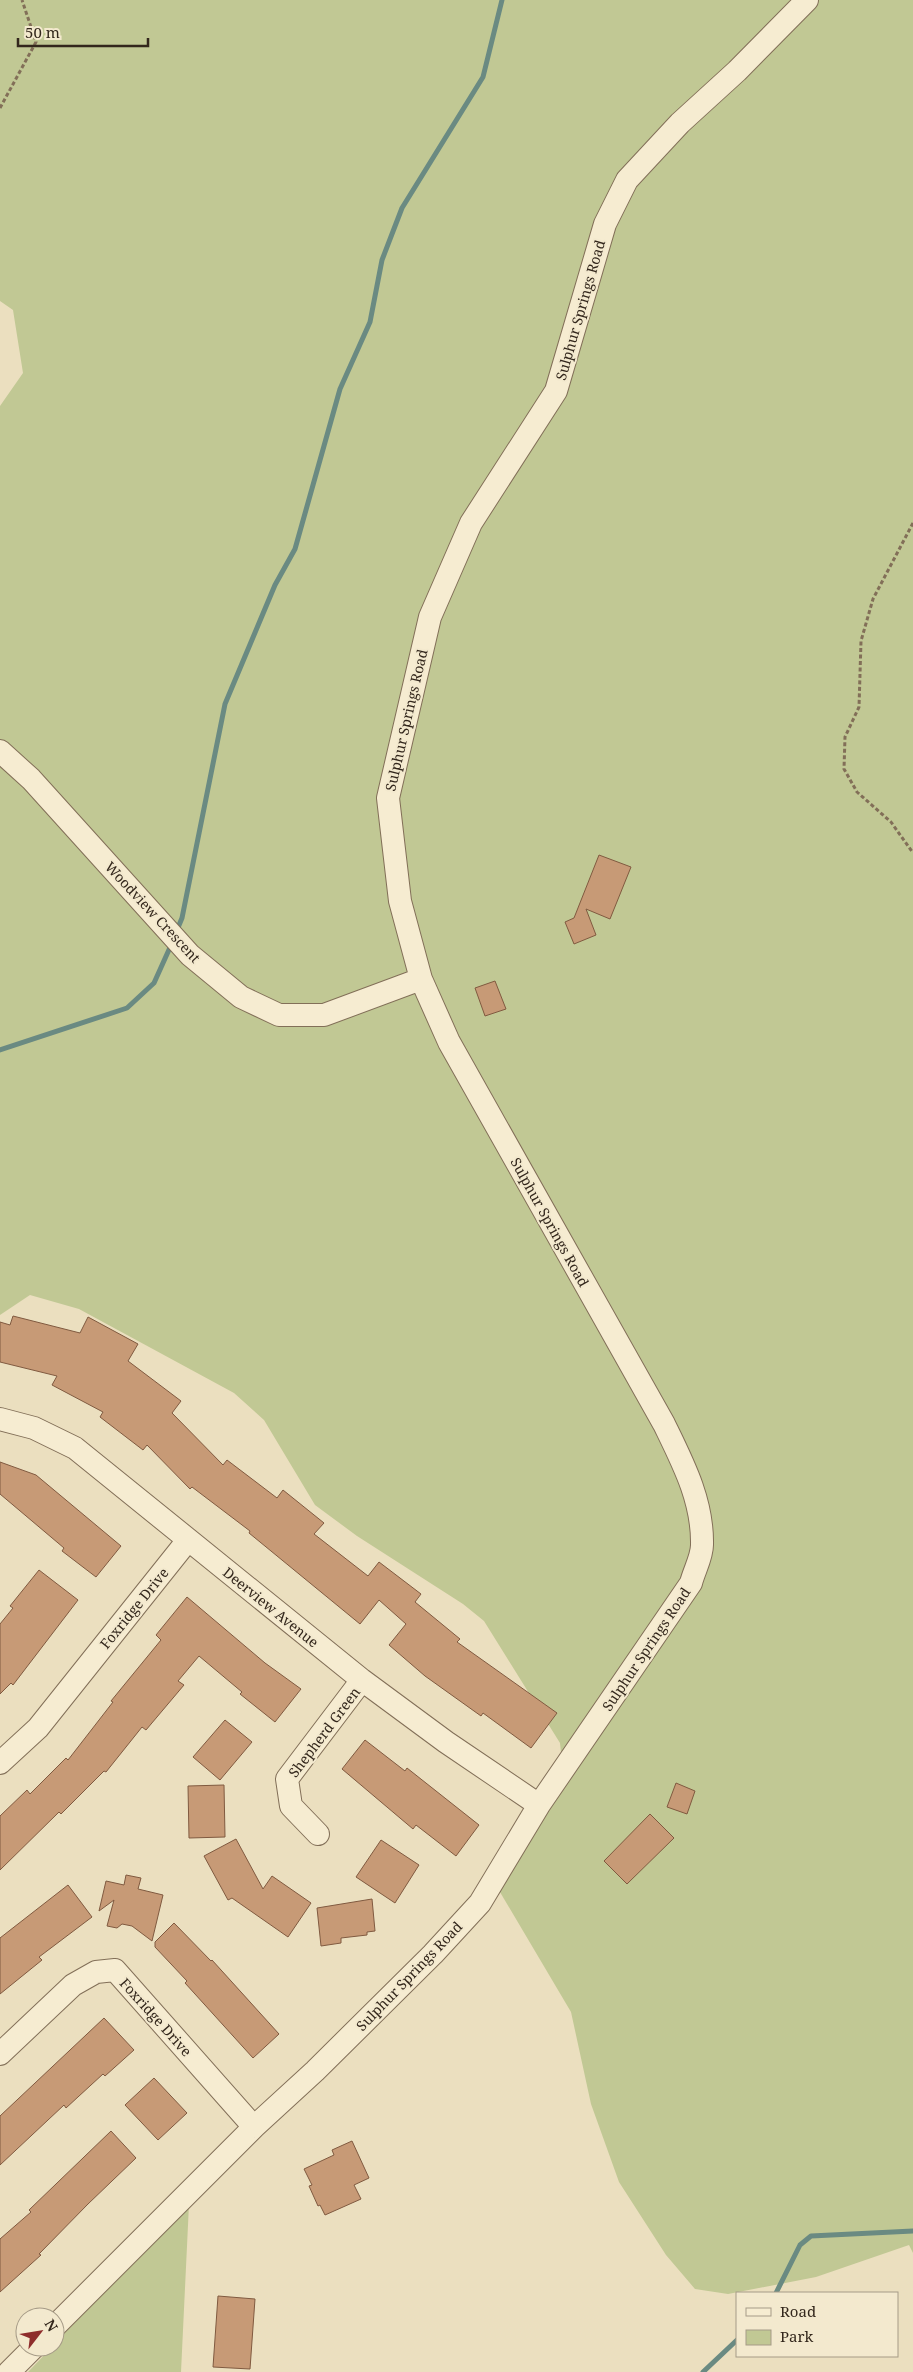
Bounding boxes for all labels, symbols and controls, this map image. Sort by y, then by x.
scale bar [18,15,148,47]
text: 50 m [25,22,60,42]
street label: Sulphur Springs Road [551,237,609,382]
street label: Sulphur Springs Road [380,647,432,793]
street label: Woodview Crescent [101,857,205,967]
street label: Sulphur Springs Road [507,1154,594,1290]
street label: Deerview Avenue [219,1563,323,1651]
street label: Foxridge Drive [95,1564,173,1652]
street label: Sulphur Springs Road [598,1583,695,1714]
street label: Shepherd Green [284,1683,364,1781]
street label: Sulphur Springs Road [352,1917,466,2035]
street label: Foxridge Drive [116,1974,196,2060]
legend [736,2292,898,2357]
text: Road [780,2301,816,2321]
north arrow [15,2307,65,2357]
text: N [41,2315,63,2335]
text: Park [780,2326,814,2346]

